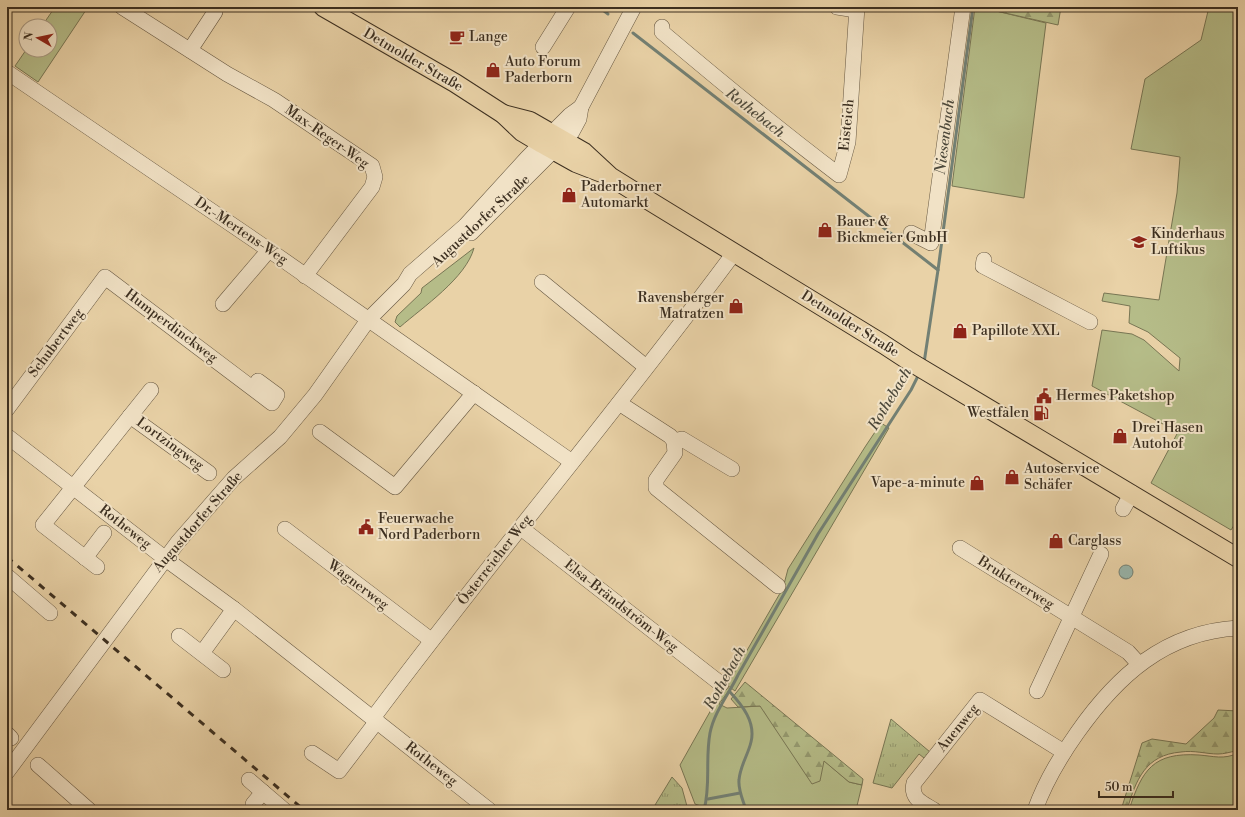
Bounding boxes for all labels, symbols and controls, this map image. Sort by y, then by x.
north arrow [18,18,58,58]
street label: Detmolder Straße [360,24,466,96]
cafe icon: Lange [448,28,466,46]
place label: Lange [469,28,508,46]
text: N [22,31,37,42]
place label: Auto Forum Paderborn [504,53,581,87]
shop icon: Auto Forum Paderborn [484,61,502,79]
water label: Rothebach [721,83,789,142]
street label: Eisteich [835,97,859,152]
water label: Niesenbach [931,98,959,177]
street label: Max-Reger-Weg [281,101,373,173]
street label: Augustdorfer Straße [427,171,534,272]
place label: Paderborner Automarkt [580,178,661,212]
shop icon: Paderborner Automarkt [560,186,578,204]
street label: Dr.-Mertens-Weg [191,193,292,269]
place label: Bauer & Bickmeier GmbH [836,213,948,247]
shop icon: Bauer & Bickmeier GmbH [816,221,834,239]
place label: Kinderhaus Luftikus [1151,225,1225,259]
school or university icon: Kinderhaus Luftikus [1130,233,1148,251]
street label: Humperdinckweg [121,285,222,367]
street label: Detmolder Straße [798,287,902,361]
place label: Ravensberger Matratzen [638,289,725,323]
shop icon: Ravensberger Matratzen [727,297,745,315]
street label: Schubertweg [24,304,88,381]
shop icon: Papillote XXL [951,322,969,340]
place label: Papillote XXL [972,322,1060,340]
water label: Rothebach [863,364,916,435]
public building icon: Hermes Paketshop [1035,387,1053,405]
place label: Hermes Paketshop [1056,387,1175,405]
place label: Westfalen [966,404,1030,422]
fuel station icon: Westfalen [1032,404,1050,422]
street label: Lortzingweg [133,413,208,475]
place label: Drei Hasen Autohof [1131,419,1204,453]
shop icon: Drei Hasen Autohof [1111,427,1129,445]
place label: Autoservice Schäfer [1023,460,1100,494]
street label: Augustdorfer Straße [149,468,247,577]
shop icon: Autoservice Schäfer [1003,468,1021,486]
place label: Vape-a-minute [870,474,965,492]
shop icon: Vape-a-minute [968,474,986,492]
street label: Rotheweg [95,501,155,554]
street label: Österreicher Weg [452,509,537,609]
place label: Feuerwache Nord Paderborn [378,510,481,544]
public building icon: Feuerwache Nord Paderborn [357,518,375,536]
shop icon: Carglass [1047,532,1065,550]
place label: Carglass [1068,532,1121,550]
street label: Bruktererweg [974,552,1058,614]
street label: Wagnerweg [323,556,393,614]
street label: Elsa-Brändström-Weg [560,556,682,657]
water label: Rothebach [699,642,751,714]
street label: Auenweg [933,700,983,756]
street label: Rotheweg [401,738,461,791]
scale bar [1099,773,1173,799]
text: 50 m [1105,780,1133,795]

